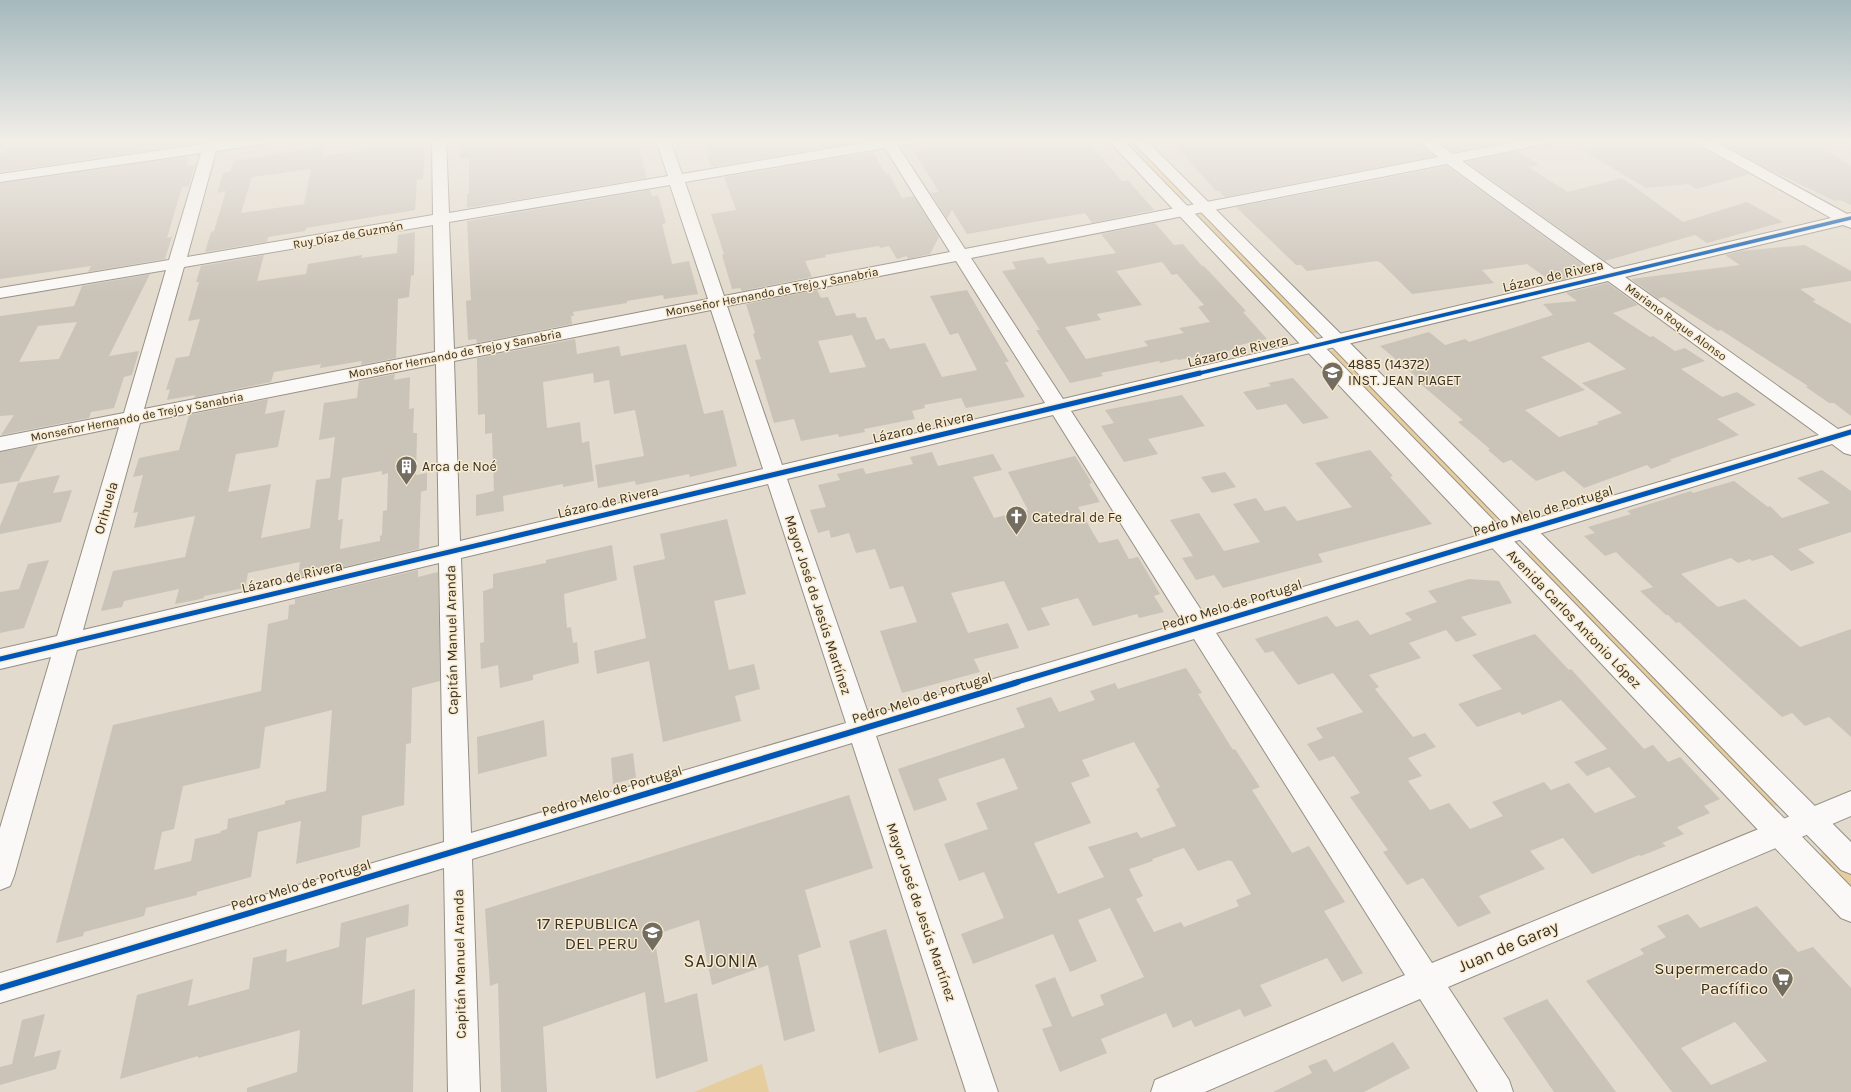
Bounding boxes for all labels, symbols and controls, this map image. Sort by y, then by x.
street label: Ruy Díaz de Guzmán [292,218,404,252]
street label: Lázaro de Rivera [1501,256,1605,296]
street label: Monseñor Hernando de Trejo y Sanabria [665,264,879,320]
street label: Mariano Roque Alonso [1623,280,1729,364]
street label: Monseñor Hernando de Trejo y Sanabria [348,326,562,382]
street label: Lázaro de Rivera [1186,331,1290,371]
place label: 4885 (14372) INST. JEAN PIAGET [1348,356,1461,389]
school or university icon: 4885 (14372) INST. JEAN PIAGET [1319,359,1345,392]
street label: Monseñor Hernando de Trejo y Sanabria [30,389,244,445]
street label: Lázaro de Rivera [871,407,975,447]
building icon: Arca de Noé [394,453,420,486]
place label: Arca de Noé [422,458,497,475]
street label: Orihuela [90,480,122,536]
street label: Lázaro de Rivera [556,482,660,522]
street label: Pedro Melo de Portugal [1471,482,1615,540]
church icon: Catedral de Fe [1004,504,1030,537]
place label: Catedral de Fe [1032,509,1122,526]
street label: Mayor José de Jesús Martínez [781,513,855,697]
street label: Avenida Carlos Antonio López [1503,546,1645,692]
street label: Lázaro de Rivera [240,557,344,597]
street label: Capitán Manuel Aranda [442,565,462,715]
street label: Pedro Melo de Portugal [1160,576,1304,634]
street label: Pedro Melo de Portugal [850,669,994,727]
street label: Pedro Melo de Portugal [540,762,684,820]
street label: Mayor José de Jesús Martínez [882,820,960,1004]
street label: Pedro Melo de Portugal [229,856,373,914]
street label: Capitán Manuel Aranda [450,889,470,1039]
place label: 17 REPUBLICA DEL PERU [536,913,638,953]
street label: Juan de Garay [1455,916,1561,976]
school or university icon: 17 REPUBLICA DEL PERU [640,920,666,953]
district label: SAJONIA [684,950,758,972]
place label: Supermercado Pacfífico [1654,958,1768,998]
supermarket icon: Supermercado Pacfífico [1770,965,1796,998]

